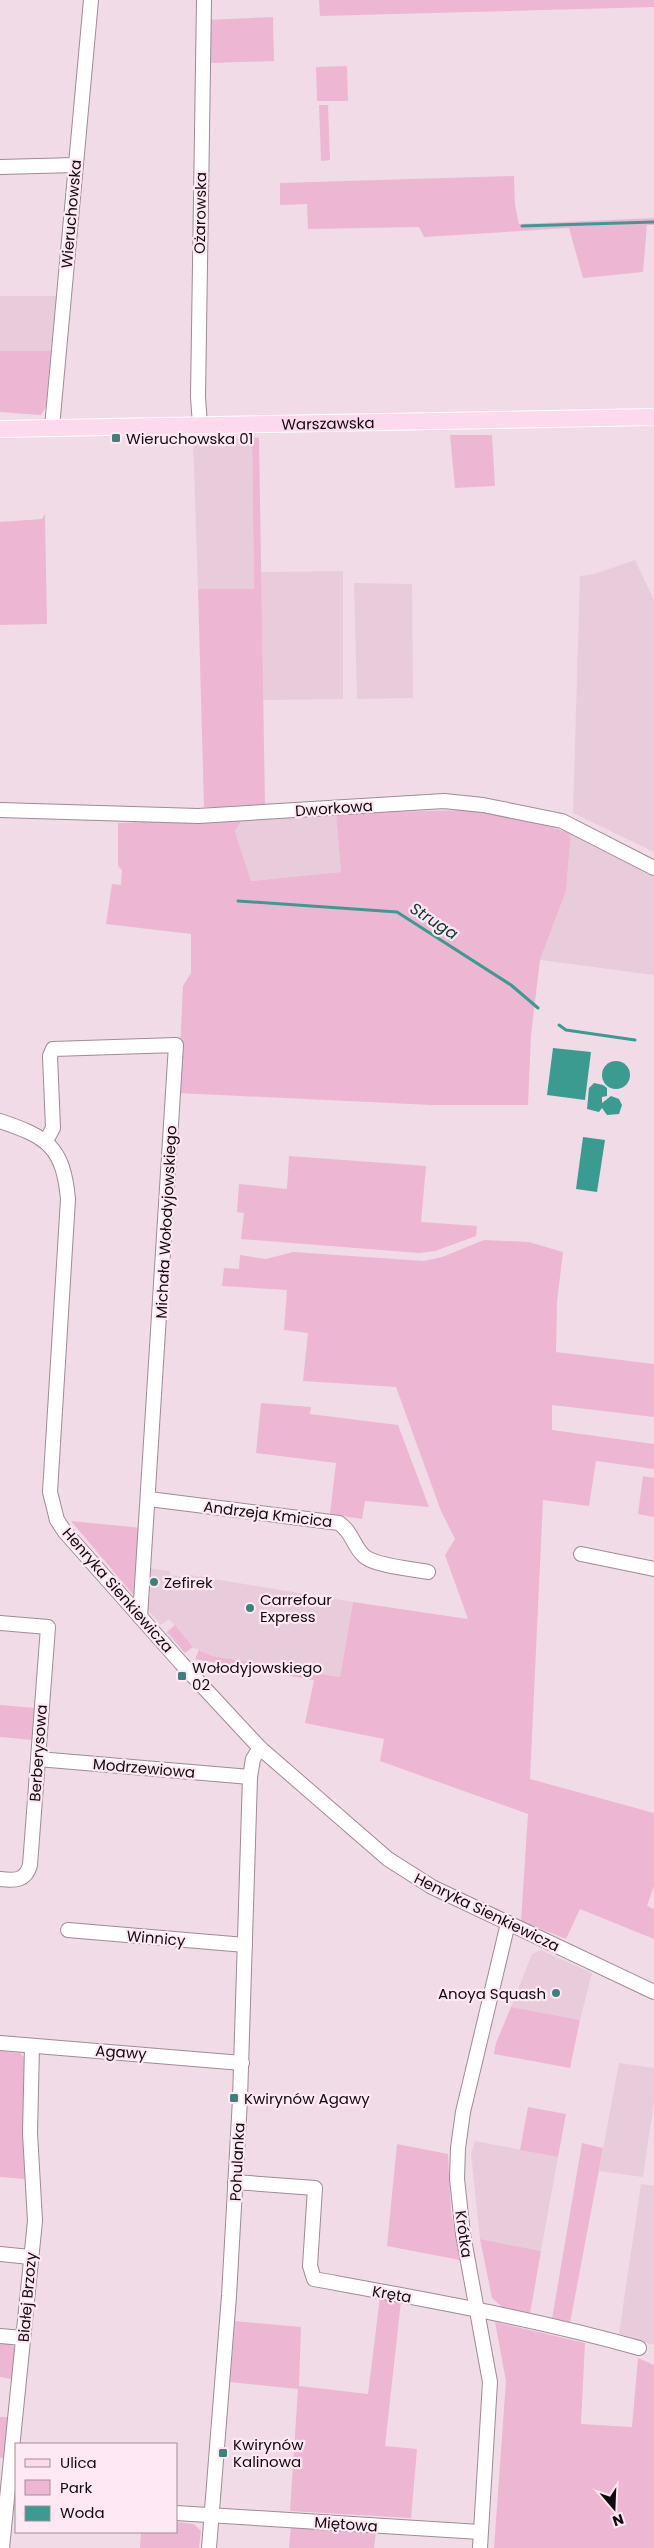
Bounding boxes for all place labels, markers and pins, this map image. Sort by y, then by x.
place label: Wieruchowska 01 [126,428,253,449]
marker: Wieruchowska 01 [110,432,122,444]
place label: Zefirek [164,1572,213,1593]
marker: Zefirek [148,1576,160,1588]
place label: Carrefour Express [260,1589,332,1627]
marker: Carrefour Express [244,1602,256,1614]
place label: Wołodyjowskiego 02 [192,1657,322,1695]
marker: Wołodyjowskiego 02 [176,1670,188,1682]
place label: Anoya Squash [438,1983,546,2004]
marker: Anoya Squash [550,1987,562,1999]
place label: Kwirynów Agawy [244,2088,370,2109]
marker: Kwirynów Agawy [228,2092,240,2104]
place label: Kwirynów Kalinowa [233,2434,304,2472]
marker: Kwirynów Kalinowa [217,2447,229,2459]

